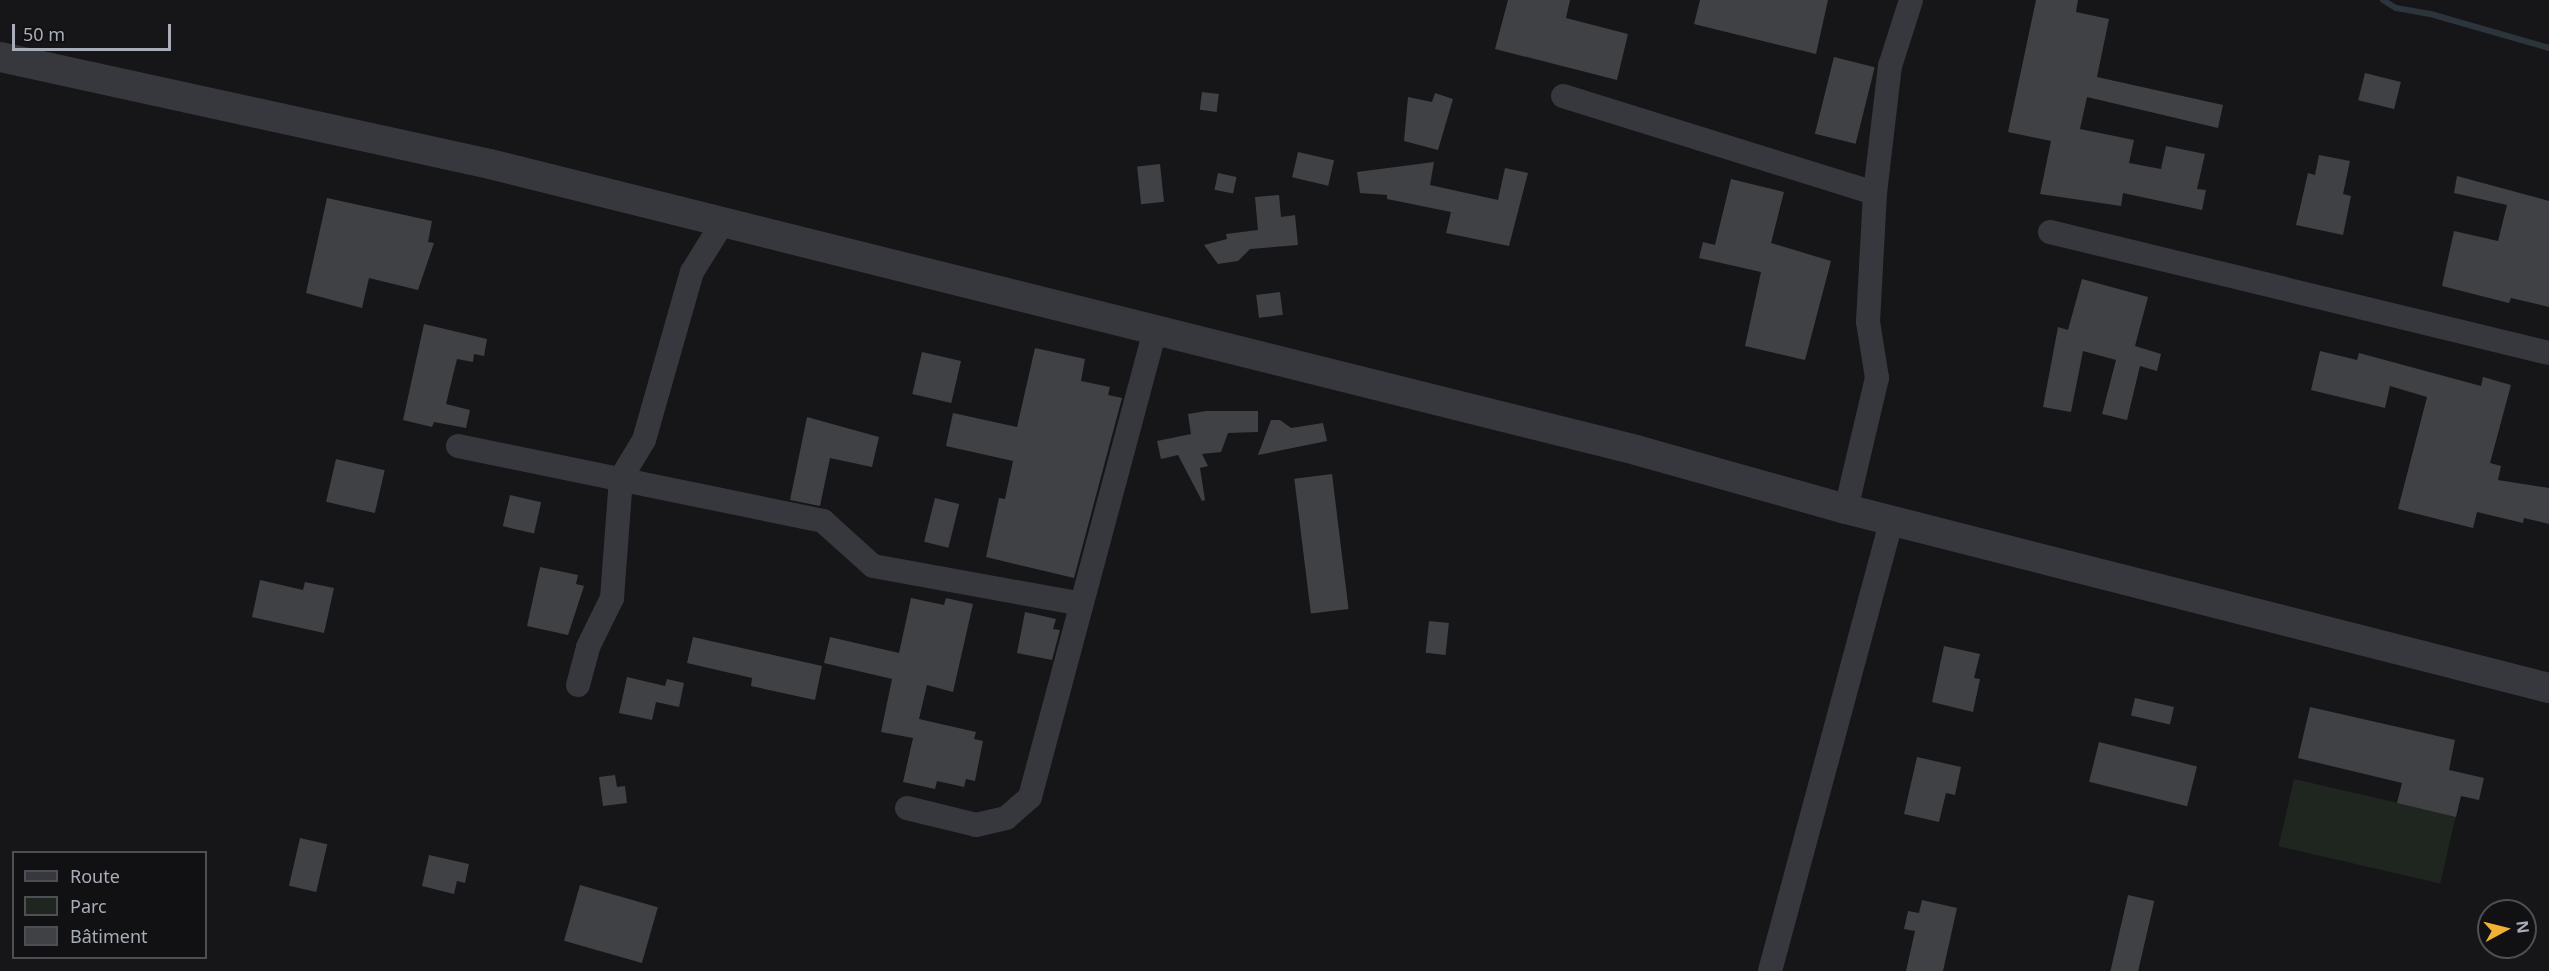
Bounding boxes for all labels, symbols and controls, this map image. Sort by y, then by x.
scale bar [15,12,174,50]
text: 50 m [23,22,65,46]
legend [12,851,207,959]
text: Route [70,864,120,888]
text: Parc [70,894,107,918]
north arrow [2477,899,2537,959]
text: N [2511,919,2535,935]
text: Bâtiment [70,924,148,948]

